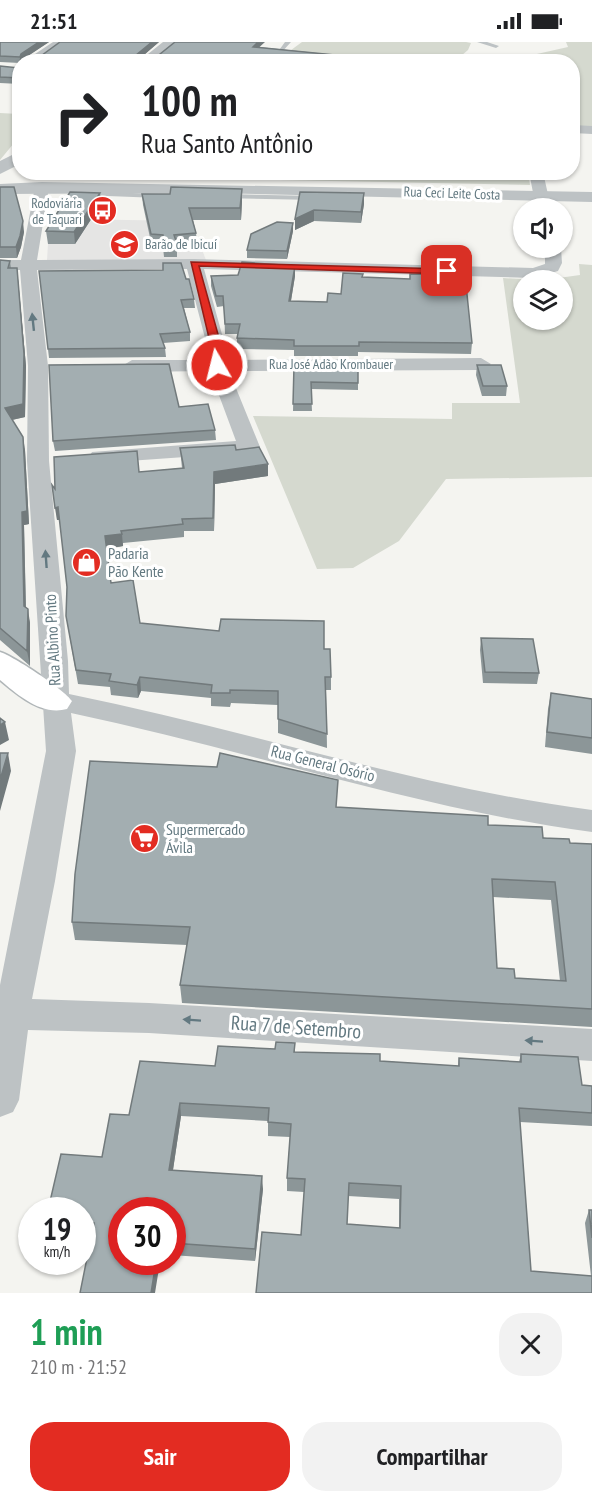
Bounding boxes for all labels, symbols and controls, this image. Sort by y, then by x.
text: 21:51 [30,7,78,35]
text: 100 m [141,73,238,128]
icon: right [42,78,120,156]
text: Rua Santo Antônio [141,126,313,160]
street label: Rua Ceci Leite Costa [403,182,501,204]
place label: Rodoviária de Taquari [31,194,82,228]
bus stop icon: Rodoviária de Taquari [87,195,119,227]
map controls [513,198,573,330]
button: sound [513,198,573,258]
school or university icon: Barão de Ibicuí [108,228,140,260]
place label: Barão de Ibicuí [145,235,217,253]
pin [421,245,472,296]
icon: arrive [430,254,463,287]
button: layers [513,270,573,330]
one-way arrow [28,313,38,332]
position arrow [185,333,249,397]
street label: Rua José Adão Krombauer [269,355,393,373]
place label: Padaria Pão Kente [108,543,164,581]
shop icon: Padaria Pão Kente [71,546,103,578]
one-way arrow [41,549,51,568]
street label: Rua Albino Pinto [40,593,64,686]
street label: Rua General Osório [269,740,377,786]
place label: Supermercado Ávila [166,819,245,857]
supermarket icon: Supermercado Ávila [129,822,161,854]
street label: Rua 7 de Setembro [230,1009,362,1045]
one-way arrow [183,1016,202,1025]
one-way arrow [524,1037,543,1046]
speed limit sign: 30 [108,1197,186,1275]
text: 19 [43,1209,71,1248]
text: km/h [44,1242,70,1261]
text: 1 min [30,1308,103,1355]
button: close [499,1313,562,1376]
text: 210 m · 21:52 [30,1354,127,1380]
button: Sair [30,1422,290,1491]
button: Compartilhar [302,1422,562,1491]

